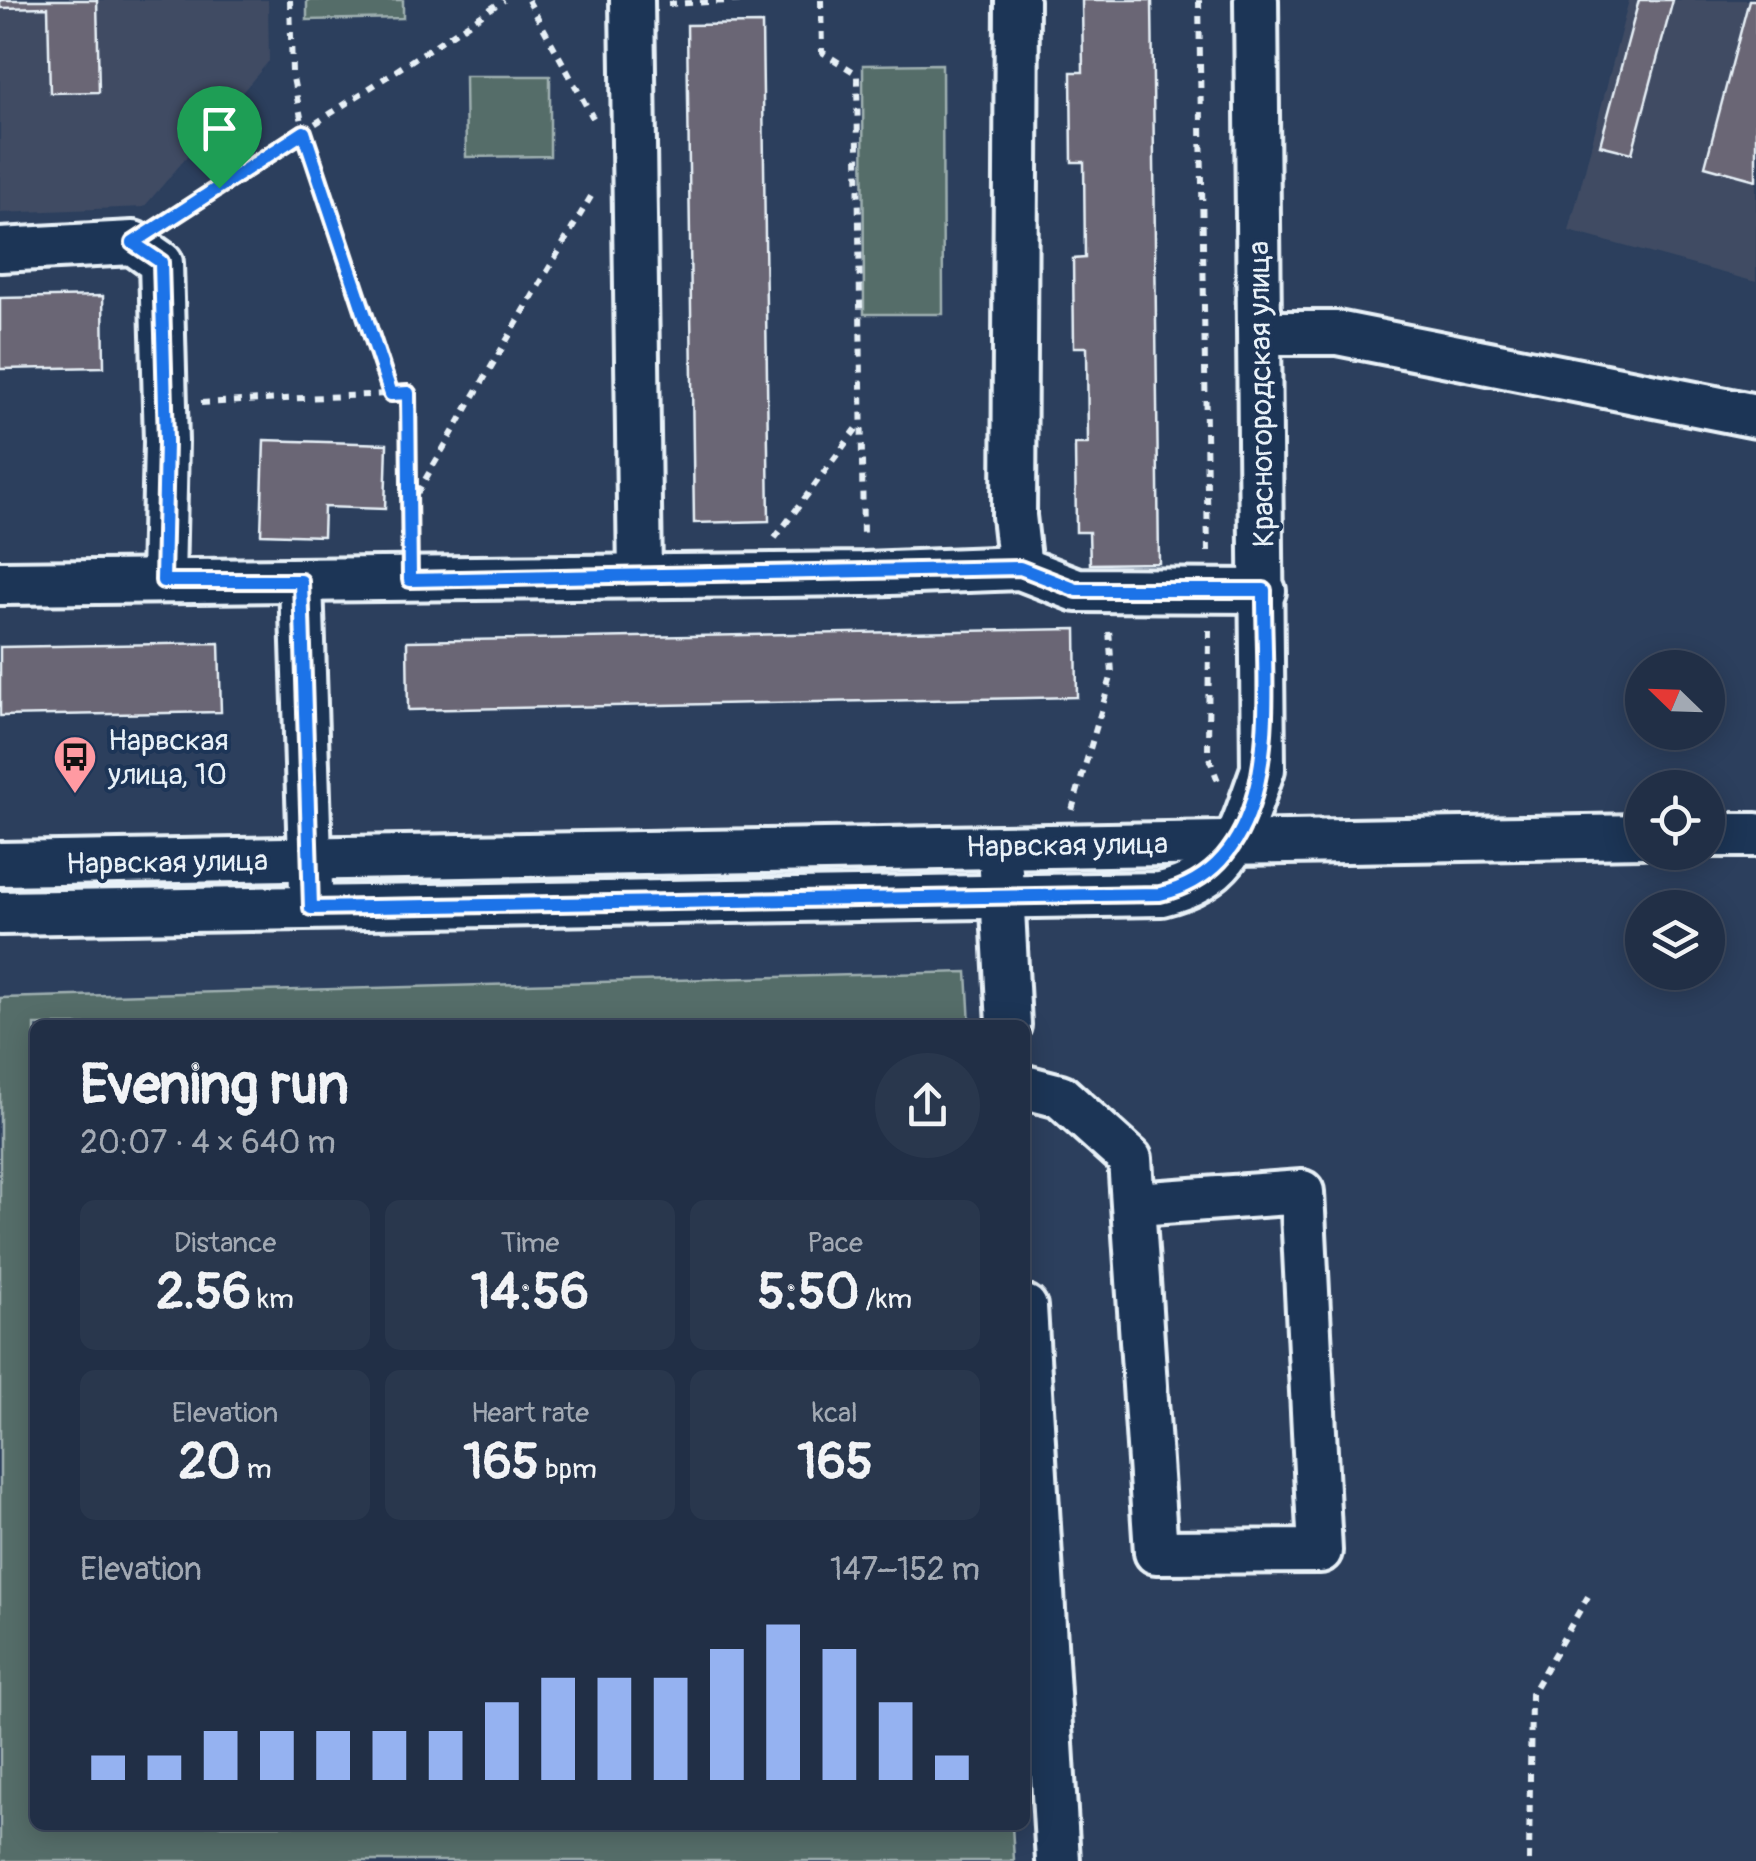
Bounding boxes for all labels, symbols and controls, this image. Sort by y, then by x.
pin [177,86,262,189]
icon: arrive [192,101,247,156]
street label: Красногородская улица [1240,241,1283,547]
north arrow [1625,650,1725,750]
map controls [1625,650,1725,990]
place label: Нарвская улица, 10 [107,722,229,793]
bus stop icon: Нарвская улица, 10 [52,734,98,795]
button: locate [1625,770,1725,870]
street label: Нарвская улица [966,825,1168,866]
street label: Нарвская улица [66,842,268,883]
button: layers [1625,890,1725,990]
text: Evening run [80,1051,349,1120]
button: share [875,1053,980,1158]
text: 20:07 · 4 × 640 m [80,1123,336,1163]
text: Distance [174,1226,276,1261]
text: Time [501,1226,559,1261]
text: Pace [807,1226,863,1261]
text: 2.56 [156,1261,251,1324]
text: 14:56 [471,1261,589,1324]
text: 5:50 [758,1261,860,1324]
text: km [251,1282,294,1317]
text: /km [860,1282,912,1317]
text: Elevation [172,1396,278,1431]
text: Heart rate [471,1396,589,1431]
text: kcal [812,1396,858,1431]
text: 20 [178,1431,241,1494]
text: 165 [463,1431,539,1494]
text: 165 [797,1431,873,1494]
text: m [241,1452,272,1487]
text: bpm [539,1452,597,1487]
text: Elevation [80,1550,202,1590]
text: 147–152 m [830,1550,980,1590]

